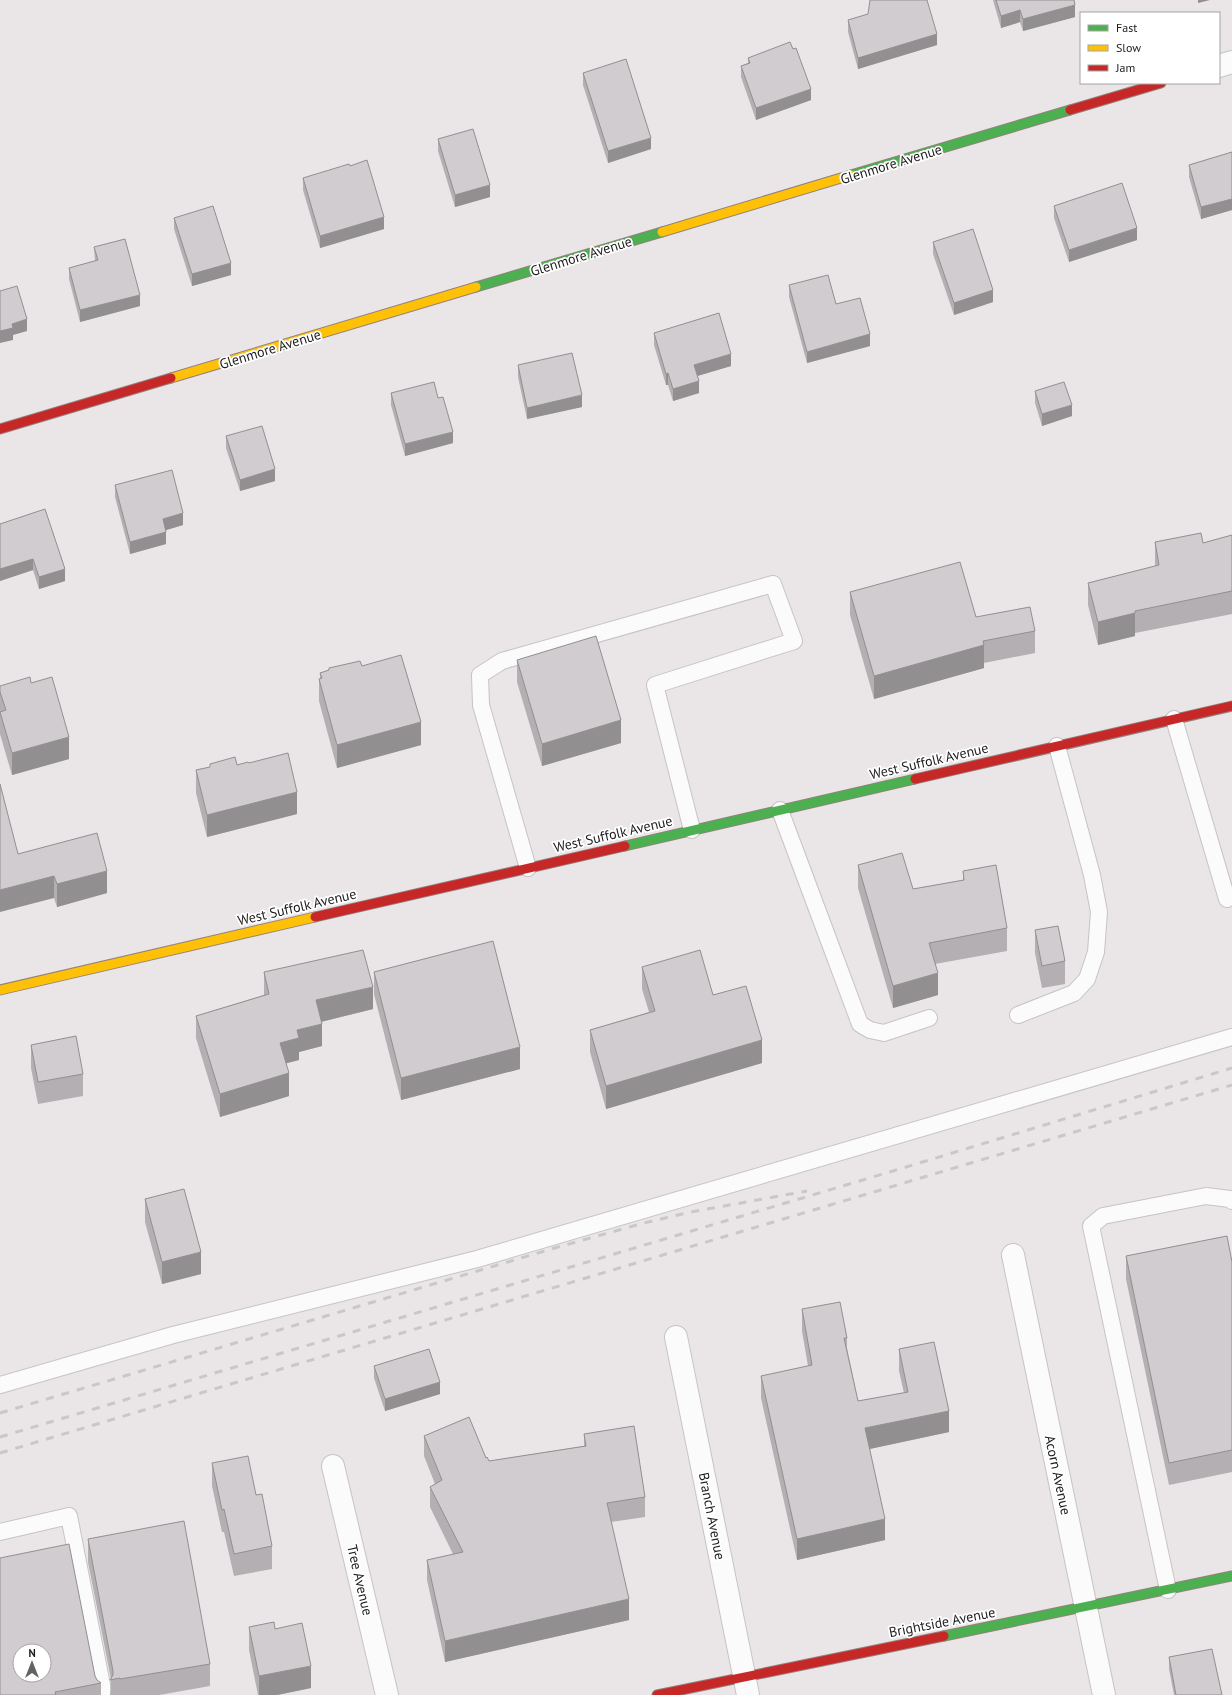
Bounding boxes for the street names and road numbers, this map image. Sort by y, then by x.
street label: Glenmore Avenue [838,140,944,188]
street label: Glenmore Avenue [528,232,634,280]
street label: Glenmore Avenue [217,325,323,373]
street label: West Suffolk Avenue [868,739,990,783]
street label: West Suffolk Avenue [552,812,674,856]
street label: West Suffolk Avenue [236,885,358,929]
street label: Acorn Avenue [1041,1434,1075,1516]
street label: Branch Avenue [695,1471,729,1561]
street label: Tree Avenue [343,1543,377,1617]
street label: Brightside Avenue [887,1603,997,1641]

